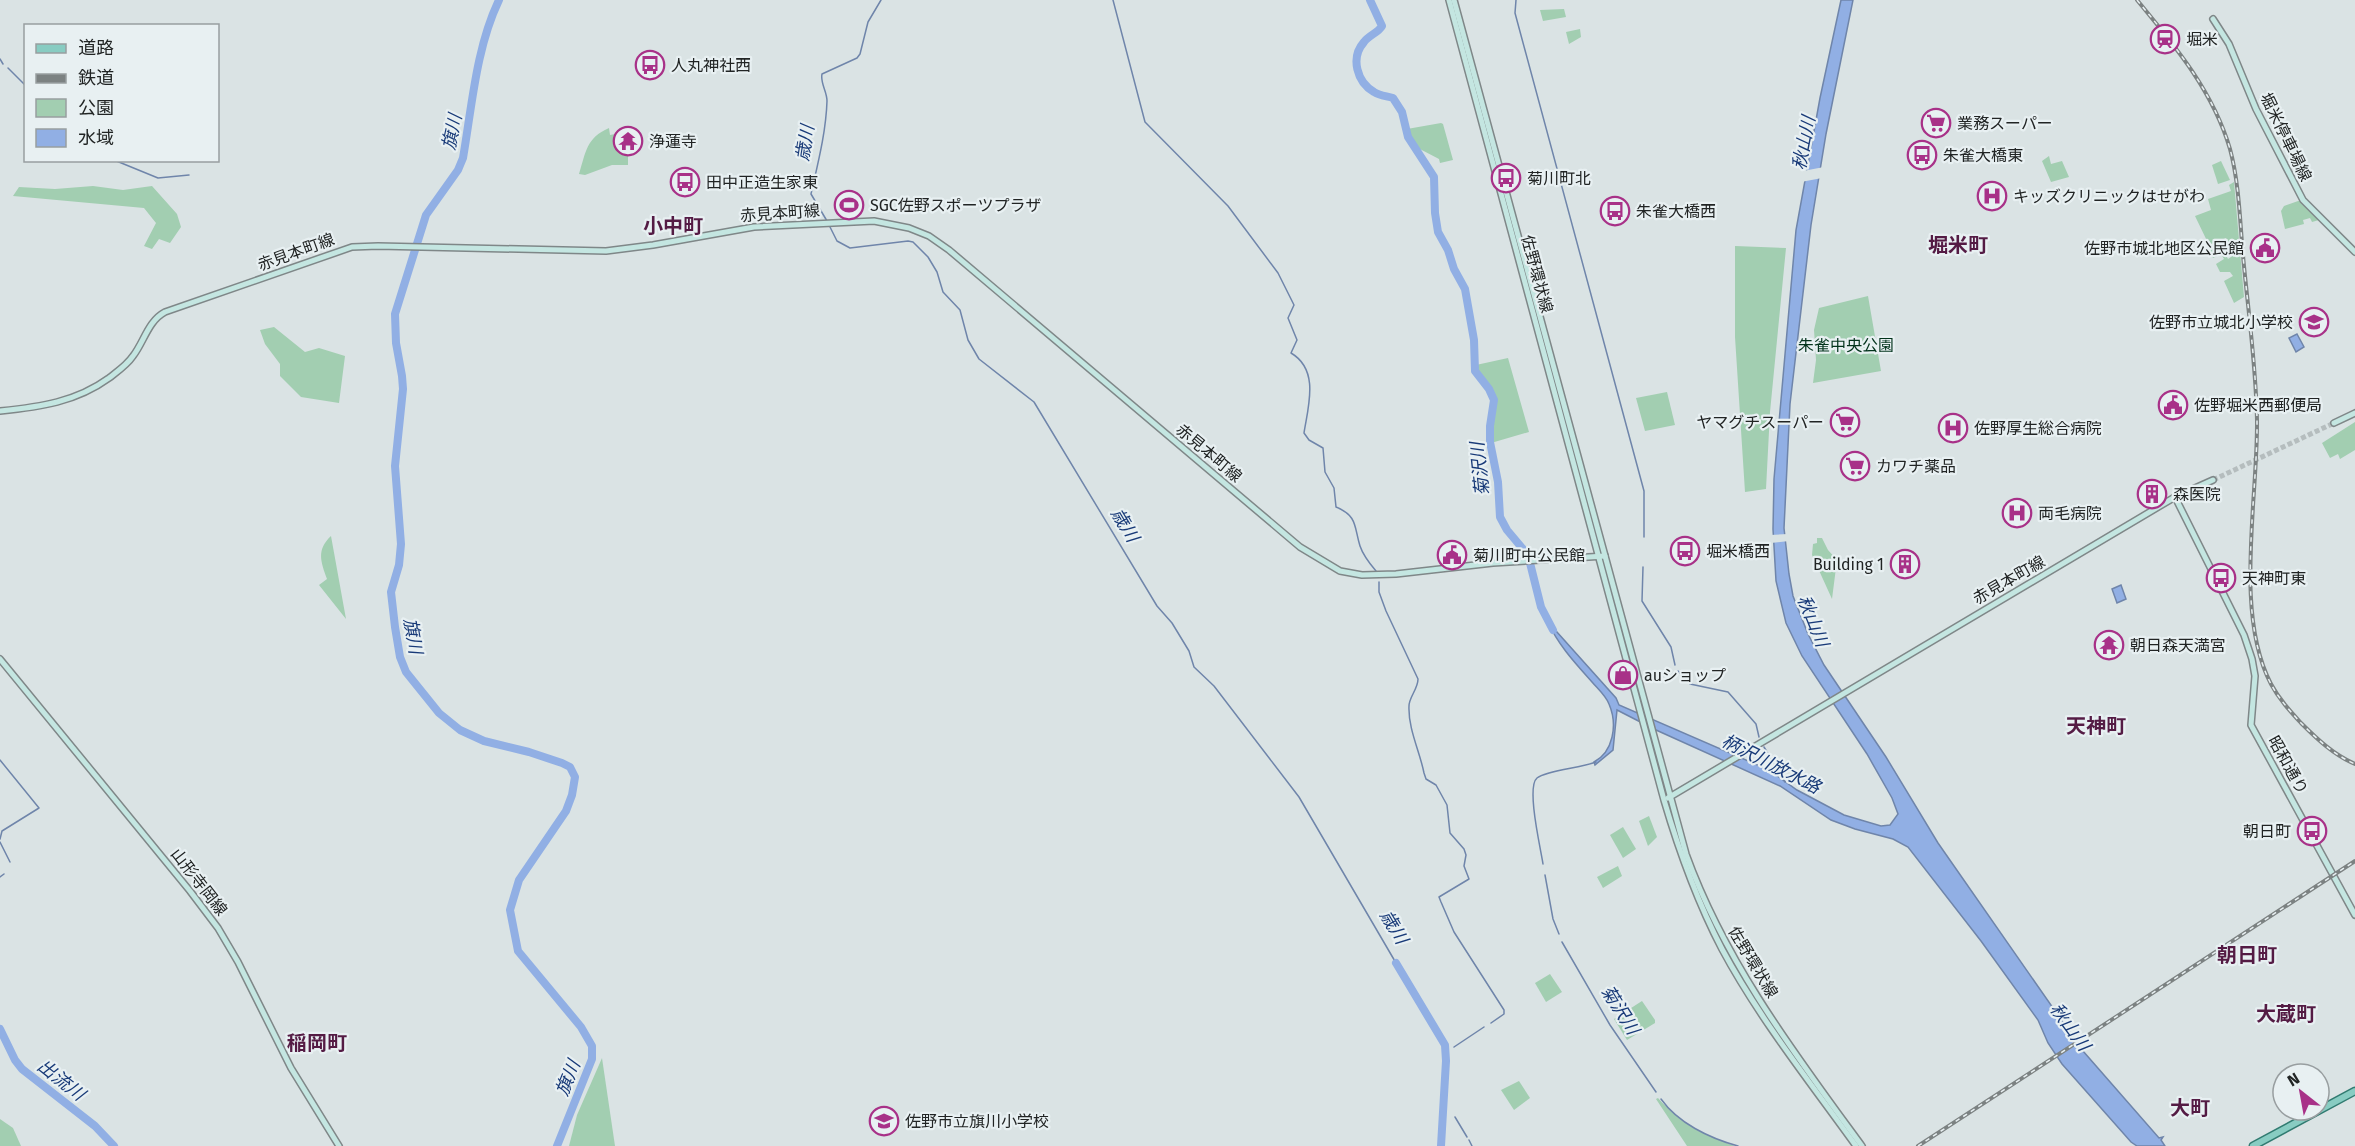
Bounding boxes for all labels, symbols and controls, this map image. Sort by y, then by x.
station icon: 堀米 [2149,23,2181,55]
legend [24,24,219,162]
place label: 堀米 [2186,30,2218,49]
text: 道路 [78,37,114,59]
bus stop icon: 人丸神社西 [634,49,666,81]
place label: 人丸神社西 [671,56,751,75]
text: 鉄道 [78,67,114,89]
street label: 堀米停車場線 [2256,90,2316,184]
text: 公園 [78,97,114,119]
supermarket icon: 業務スーパー [1920,107,1952,139]
water label: 旗川 [437,110,467,152]
water label: 秋山川 [1788,112,1820,172]
place label: 業務スーパー [1957,114,2053,133]
water label: 歳川 [791,122,819,162]
temple icon: 浄蓮寺 [612,125,644,157]
text: 水域 [78,127,114,149]
place label: 浄蓮寺 [649,132,697,151]
bus stop icon: 朱雀大橋東 [1906,139,1938,171]
place label: 朱雀大橋東 [1943,146,2023,165]
bus stop icon: 菊川町北 [1490,162,1522,194]
bus stop icon: 田中正造生家東 [669,166,701,198]
place label: 菊川町北 [1527,169,1591,188]
place label: 田中正造生家東 [706,173,818,192]
hospital icon: キッズクリニックはせがわ [1976,180,2008,212]
place label: キッズクリニックはせがわ [2013,187,2205,206]
sports icon: SGC佐野スポーツプラザ [833,189,865,221]
bus stop icon: 朱雀大橋西 [1599,195,1631,227]
place label: SGC佐野スポーツプラザ [870,196,1041,215]
street label: 赤見本町線 [739,201,821,225]
place label: 朱雀大橋西 [1636,202,1716,221]
district label: 小中町 [643,214,703,238]
street label: 赤見本町線 [255,229,337,275]
public building icon: 佐野市城北地区公民館 [2249,232,2281,264]
street label: 佐野環状線 [1517,233,1557,315]
district label: 堀米町 [1928,233,1988,257]
place label: 佐野市城北地区公民館 [2084,239,2244,258]
school or university icon: 佐野市立城北小学校 [2298,306,2330,338]
place label: 佐野市立城北小学校 [2149,313,2293,332]
park label: 朱雀中央公園 [1798,336,1894,355]
public building icon: 佐野堀米西郵便局 [2157,389,2189,421]
place label: 佐野堀米西郵便局 [2194,396,2322,415]
supermarket icon: ヤマグチスーパー [1829,406,1861,438]
hospital icon: 佐野厚生総合病院 [1937,412,1969,444]
place label: ヤマグチスーパー [1696,413,1824,432]
place label: 佐野厚生総合病院 [1974,419,2102,438]
street label: 赤見本町線 [1172,420,1246,486]
water label: 菊沢川 [1466,439,1494,497]
supermarket icon: カワチ薬品 [1839,450,1871,482]
place label: カワチ薬品 [1876,457,1956,476]
building icon: 森医院 [2136,478,2168,510]
place label: 森医院 [2173,485,2221,504]
hospital icon: 両毛病院 [2001,497,2033,529]
water label: 歳川 [1106,504,1145,548]
place label: 両毛病院 [2038,504,2102,523]
bus stop icon: 堀米橋西 [1669,535,1701,567]
public building icon: 菊川町中公民館 [1436,539,1468,571]
place label: 堀米橋西 [1706,542,1770,561]
place label: 菊川町中公民館 [1473,546,1585,565]
building icon: Building 1 [1889,548,1921,580]
street label: 赤見本町線 [1970,552,2048,608]
place label: Building 1 [1813,555,1884,574]
bus stop icon: 天神町東 [2205,562,2237,594]
place label: 天神町東 [2242,569,2306,588]
water label: 秋山川 [1793,592,1834,652]
water label: 旗川 [399,616,427,658]
temple icon: 朝日森天満宮 [2093,629,2125,661]
place label: 朝日森天満宮 [2130,636,2226,655]
shop icon: auショップ [1607,659,1639,691]
place label: auショップ [1644,666,1726,685]
district label: 天神町 [2066,714,2126,738]
water label: 柄沢川放水路 [1718,730,1826,799]
street label: 昭和通り [2264,732,2312,798]
bus stop icon: 朝日町 [2296,815,2328,847]
place label: 朝日町 [2243,822,2291,841]
street label: 山形寺岡線 [167,845,231,919]
water label: 歳川 [1375,906,1414,950]
street label: 佐野環状線 [1724,923,1782,1001]
district label: 朝日町 [2217,943,2277,967]
water label: 菊沢川 [1596,981,1645,1040]
water label: 秋山川 [2045,999,2096,1057]
district label: 大蔵町 [2256,1002,2316,1026]
district label: 稲岡町 [287,1031,347,1055]
water label: 出流川 [33,1055,91,1107]
water label: 旗川 [551,1055,586,1099]
north arrow [2271,1062,2331,1122]
text: N [2284,1069,2303,1090]
district label: 大町 [2170,1096,2210,1120]
school or university icon: 佐野市立旗川小学校 [868,1105,900,1137]
place label: 佐野市立旗川小学校 [905,1112,1049,1131]

